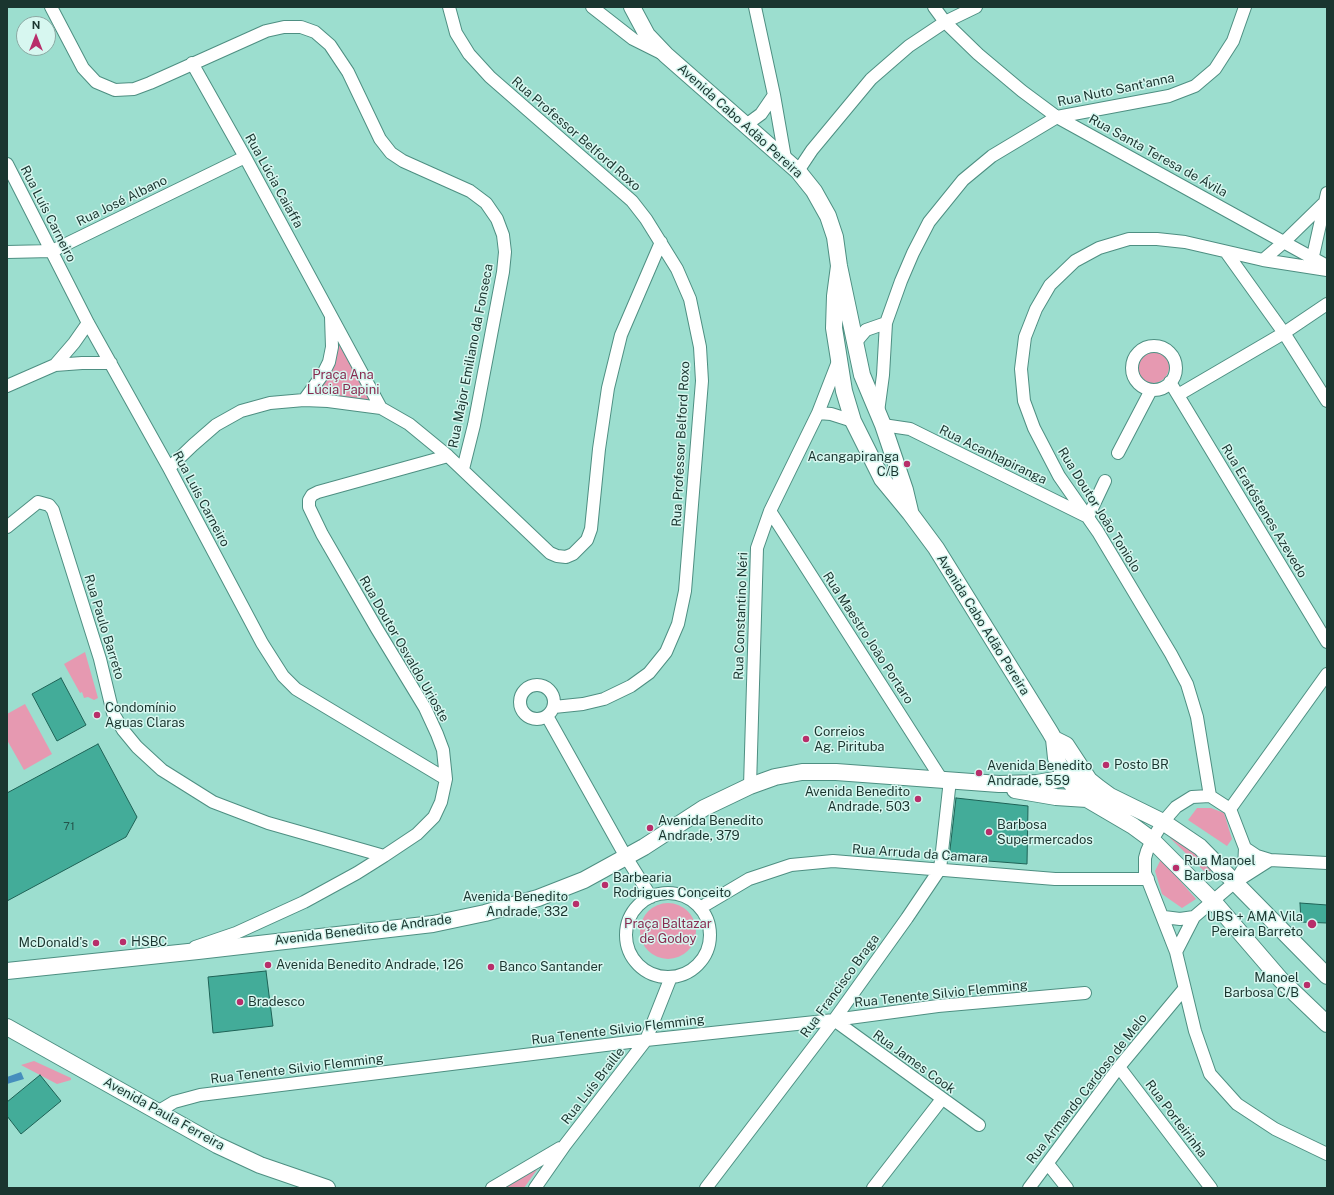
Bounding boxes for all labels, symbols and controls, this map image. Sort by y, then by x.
north arrow [16,16,56,56]
text: N [32,19,40,31]
street label: Avenida Cabo Adão Pereira [674,61,806,181]
street label: Rua Nuto Sant'anna [1056,70,1176,110]
street label: Rua Professor Belford Roxo [508,74,644,194]
street label: Rua Santa Teresa de Ávila [1086,111,1230,201]
street label: Rua Lúcia Caiaffa [242,131,306,231]
street label: Rua Luís Carneiro [17,163,79,265]
street label: Rua José Albano [74,172,170,230]
street label: Rua Major Emiliano da Fonseca [445,262,497,450]
street label: Rua Professor Belford Roxo [669,361,693,527]
park label: Praça Ana Lúcia Papini [307,367,379,398]
street label: Rua Acanhapiranga [937,422,1049,488]
street label: Rua Eratóstenes Azevedo [1218,441,1310,581]
street label: Rua Doutor João Toniolo [1054,445,1144,575]
street label: Rua Luís Carneiro [169,448,233,550]
place label: Acangapiranga C/B [808,449,899,480]
marker: Acangapiranga C/B [902,459,912,469]
street label: Rua Constantino Néri [731,552,751,680]
street label: Avenida Cabo Adão Pereira [933,552,1033,698]
street label: Rua Maestro João Portaro [819,569,917,707]
street label: Rua Paulo Barreto [81,573,127,681]
street label: Rua Doutor Osvaldo Urioste [356,573,452,725]
place label: Condomínio Aguas Claras [105,700,185,731]
marker: Condomínio Aguas Claras [92,710,102,720]
place label: Correios Ag. Pirituba [814,724,885,755]
marker: Correios Ag. Pirituba [801,734,811,744]
place label: Posto BR [1114,757,1169,773]
place label: Avenida Benedito Andrade, 559 [987,758,1092,789]
marker: Posto BR [1101,760,1111,770]
marker: Avenida Benedito Andrade, 559 [974,768,984,778]
place label: Avenida Benedito Andrade, 503 [805,784,910,815]
marker: Avenida Benedito Andrade, 503 [913,794,923,804]
place label: Avenida Benedito Andrade, 379 [658,813,763,844]
place label: Barbosa Supermercados [997,817,1093,848]
house number: 71 [63,820,75,834]
marker: Avenida Benedito Andrade, 379 [645,823,655,833]
marker: Barbosa Supermercados [984,827,994,837]
street label: Rua Arruda da Camara [852,841,988,867]
place label: Rua Manoel Barbosa [1184,853,1255,884]
marker: Rua Manoel Barbosa [1171,863,1181,873]
place label: Barbearia Rodrigues Conceito [613,870,731,901]
marker: Barbearia Rodrigues Conceito [600,880,610,890]
place label: Avenida Benedito Andrade, 332 [463,889,568,920]
marker: Avenida Benedito Andrade, 332 [571,899,581,909]
place label: UBS + AMA Vila Pereira Barreto [1207,909,1303,940]
street label: Avenida Benedito de Andrade [273,911,453,949]
park label: Praça Baltazar de Godoy [624,916,712,947]
marker: UBS + AMA Vila Pereira Barreto [1306,918,1318,930]
street label: Rua Francisco Braga [797,931,883,1041]
place label: HSBC [131,934,167,950]
place label: McDonald's [18,935,88,951]
marker: HSBC [118,937,128,947]
marker: McDonald's [91,938,101,948]
place label: Avenida Benedito Andrade, 126 [276,957,464,973]
place label: Banco Santander [499,959,603,975]
marker: Avenida Benedito Andrade, 126 [263,960,273,970]
marker: Banco Santander [486,962,496,972]
place label: Manoel Barbosa C/B [1224,970,1299,1001]
street label: Rua Tenente Silvio Flemming [854,977,1028,1011]
marker: Manoel Barbosa C/B [1302,980,1312,990]
place label: Bradesco [248,994,305,1010]
marker: Bradesco [235,997,245,1007]
street label: Rua Armando Cardoso de Melo [1024,1011,1150,1167]
street label: Rua Tenente Silvio Flemming [531,1012,705,1048]
street label: Rua James Cook [870,1027,958,1097]
street label: Rua Luís Braille [558,1044,628,1128]
street label: Rua Tenente Silvio Flemming [210,1051,384,1087]
street label: Avenida Paula Ferreira [101,1074,227,1154]
street label: Rua Porteirinha [1142,1077,1210,1161]

